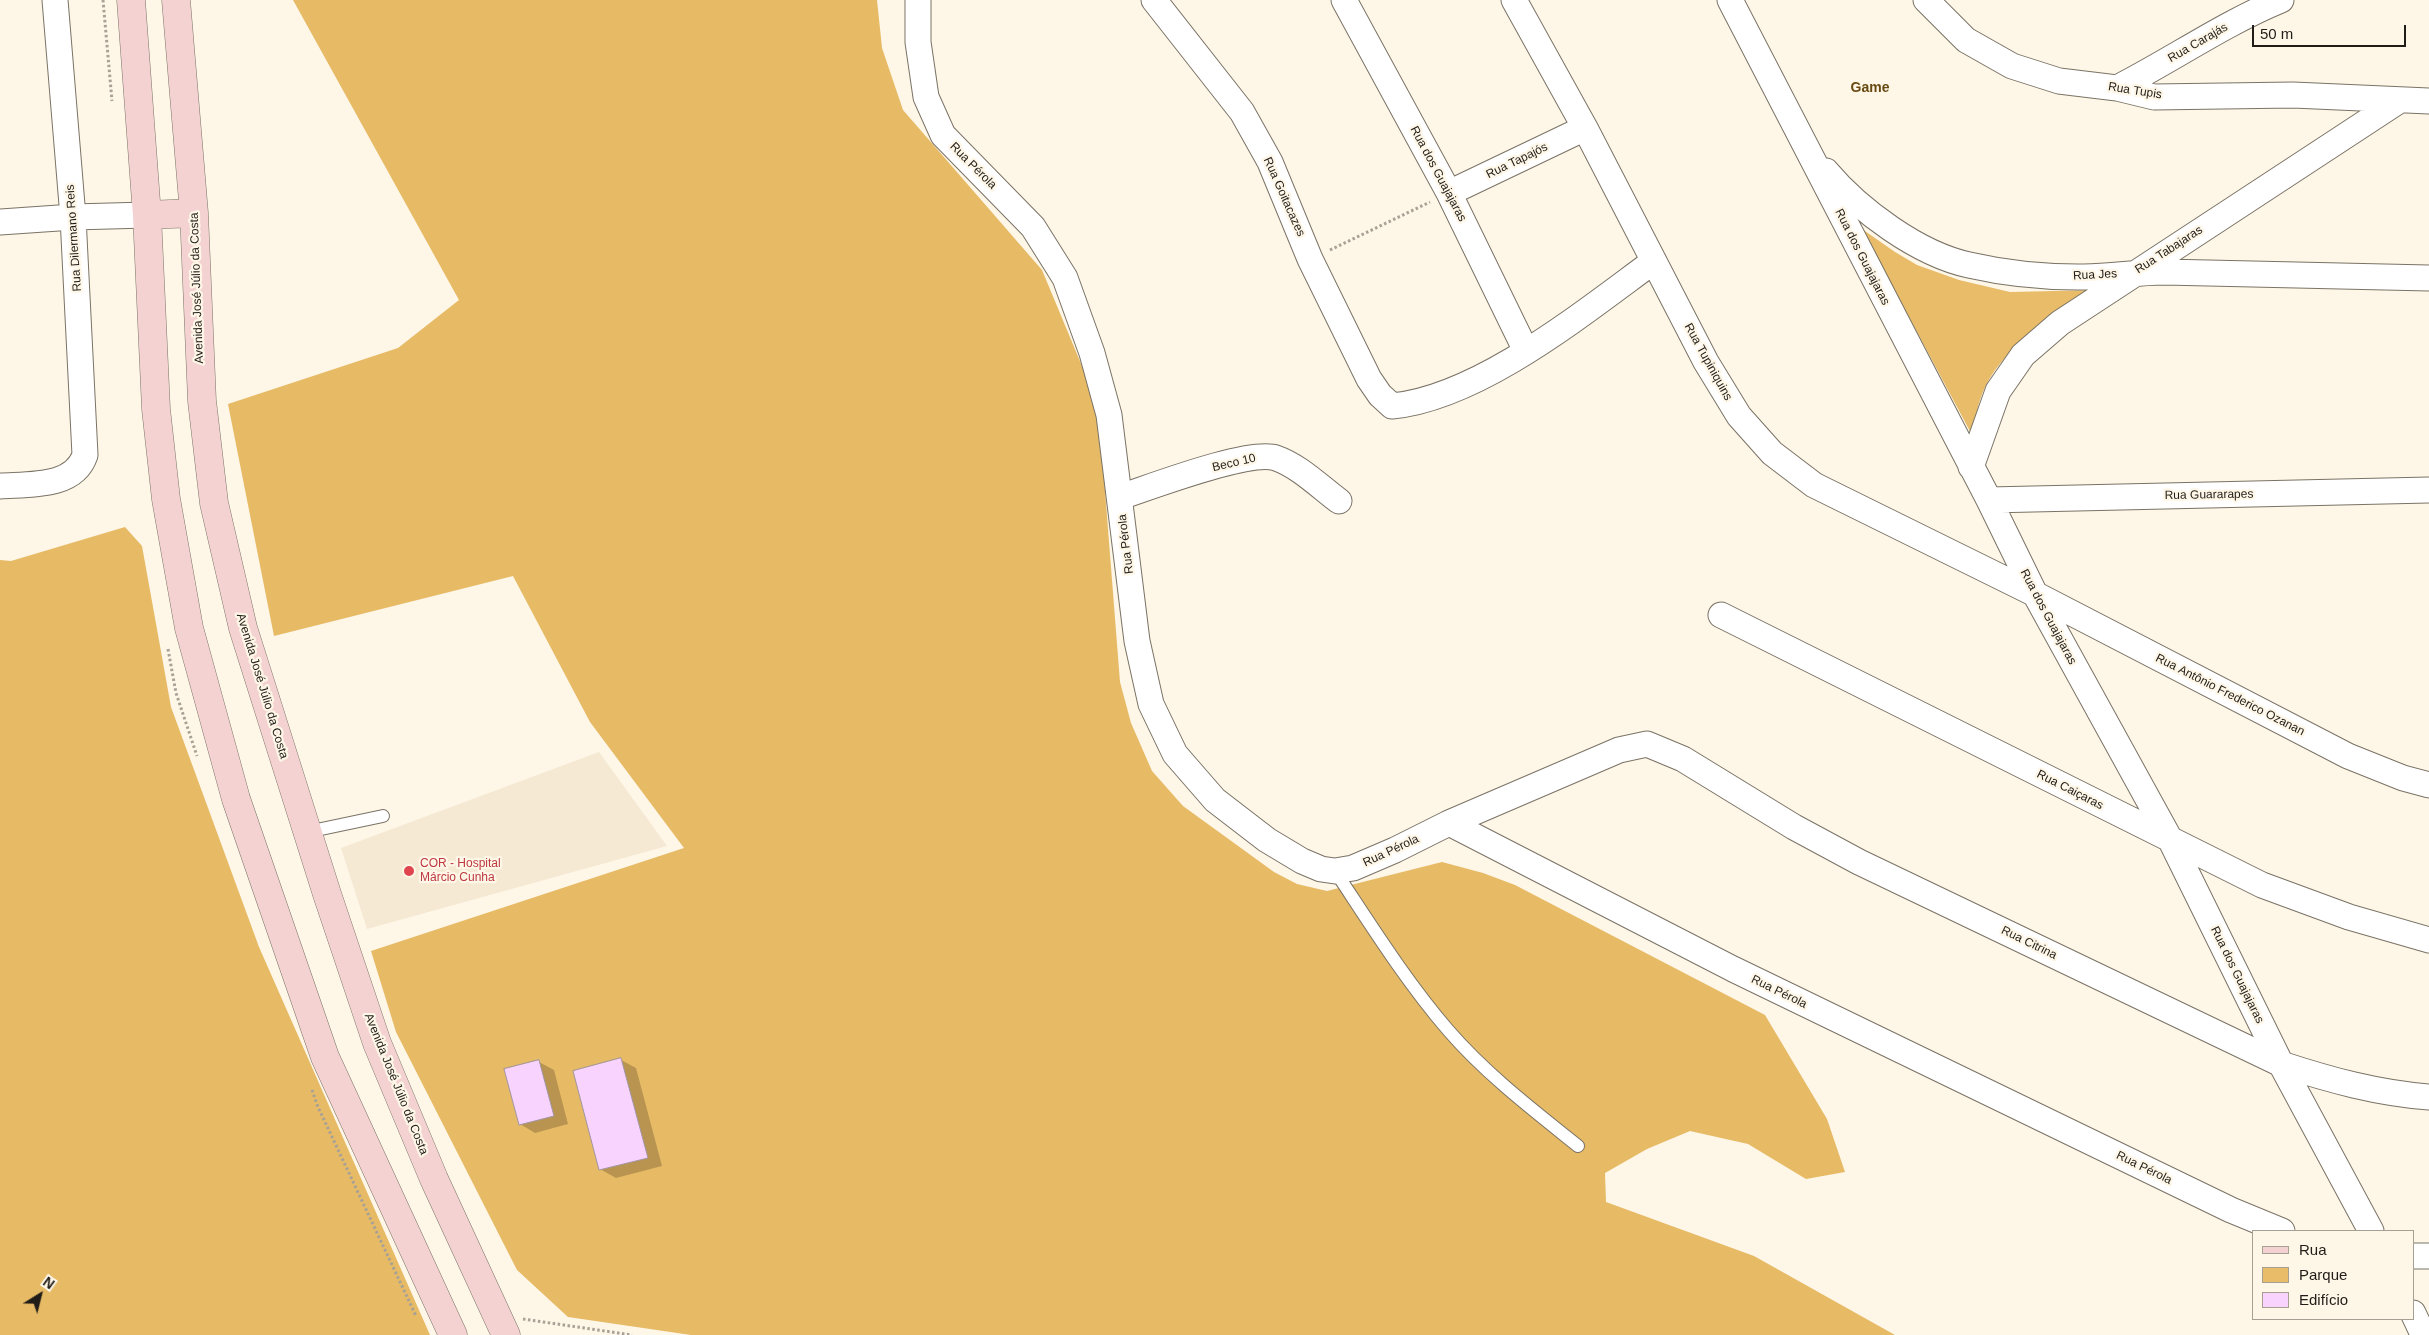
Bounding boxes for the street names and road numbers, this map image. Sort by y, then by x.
street label: Rua Carajás [2166,20,2230,66]
street label: Rua Tupis [2107,80,2163,102]
street label: Rua dos Guajajaras [1407,124,1469,224]
street label: Rua Pérola [947,140,999,192]
street label: Rua Tapajós [1484,140,1550,182]
street label: Rua Goitacazes [1260,155,1308,239]
street label: Rua Dilermano Reis [63,184,85,292]
street label: Rua dos Guajajaras [1832,206,1892,308]
street label: Avenida José Júlio da Costa [187,212,207,364]
street label: Rua Tabajaras [2133,223,2205,277]
street label: Rua Jes [2073,267,2117,283]
street label: Rua Tupiniquins [1681,321,1735,403]
street label: Beco 10 [1211,451,1257,475]
street label: Rua Guararapes [2165,487,2253,503]
street label: Rua Pérola [1115,513,1137,575]
street label: Rua dos Guajajaras [2017,567,2079,667]
street label: Avenida José Júlio da Costa [233,612,291,760]
street label: Rua Antônio Frederico Ozanan [2153,651,2307,739]
street label: Rua Caiçaras [2034,767,2106,813]
street label: Rua Pérola [1361,832,1421,870]
street label: Rua Citrina [1999,923,2059,963]
street label: Rua dos Guajajaras [2207,924,2267,1026]
street label: Rua Pérola [1749,972,1809,1012]
street label: Avenida José Júlio da Costa [361,1011,431,1157]
street label: Rua Pérola [2114,1148,2174,1188]

